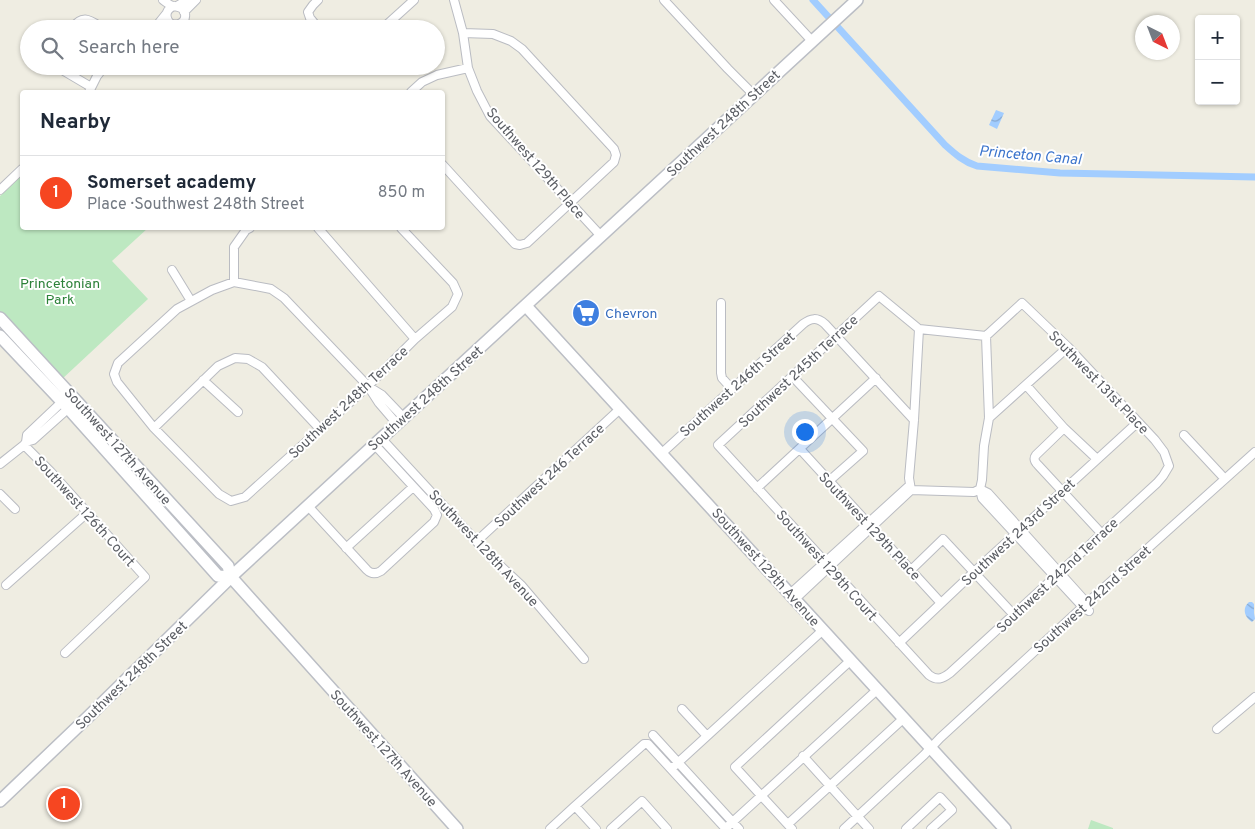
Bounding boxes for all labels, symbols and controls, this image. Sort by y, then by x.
north arrow [1135,15,1180,60]
map controls [1195,15,1240,105]
button: + [1195,15,1240,60]
search box [20,20,445,75]
icon: search [38,34,66,62]
text: Search here [78,36,180,60]
button: − [1195,60,1240,105]
street label: Southwest 248th Street [664,67,784,181]
street label: Southwest 129th Place [482,105,588,223]
text: Nearby [40,109,111,136]
water label: Princeton Canal [978,143,1083,171]
text: Somerset academy [87,171,256,195]
text: 1 [53,183,59,203]
text: 850 m [378,183,425,203]
text: Place · Southwest 248th Street [87,195,304,215]
park label: Princetonian Park [20,276,100,309]
supermarket icon: Chevron [571,298,601,328]
place label: Chevron [605,306,657,323]
street label: Southwest 245th Terrace [736,312,862,432]
street label: Southwest 131st Place [1044,328,1152,438]
street label: Southwest 246th Street [677,329,799,441]
street label: Southwest 248th Terrace [286,343,412,463]
street label: Southwest 248th Street [365,343,487,455]
street label: Southwest 127th Avenue [60,385,174,509]
your location [792,419,818,445]
street label: Southwest 246 Terrace [491,421,609,532]
street label: Southwest 126th Court [30,453,138,571]
street label: Southwest 129th Place [814,469,924,585]
street label: Southwest 243rd Street [959,476,1079,590]
street label: Southwest 128th Avenue [424,487,541,611]
street label: Southwest 129th Avenue [707,505,823,631]
street label: Southwest 129th Court [772,507,880,625]
street label: Southwest 242nd Terrace [994,515,1123,637]
street label: Southwest 242nd Street [1031,543,1155,657]
street label: Southwest 248th Street [73,618,192,734]
street label: Southwest 127th Avenue [326,687,440,811]
pin: 1 [48,785,80,823]

